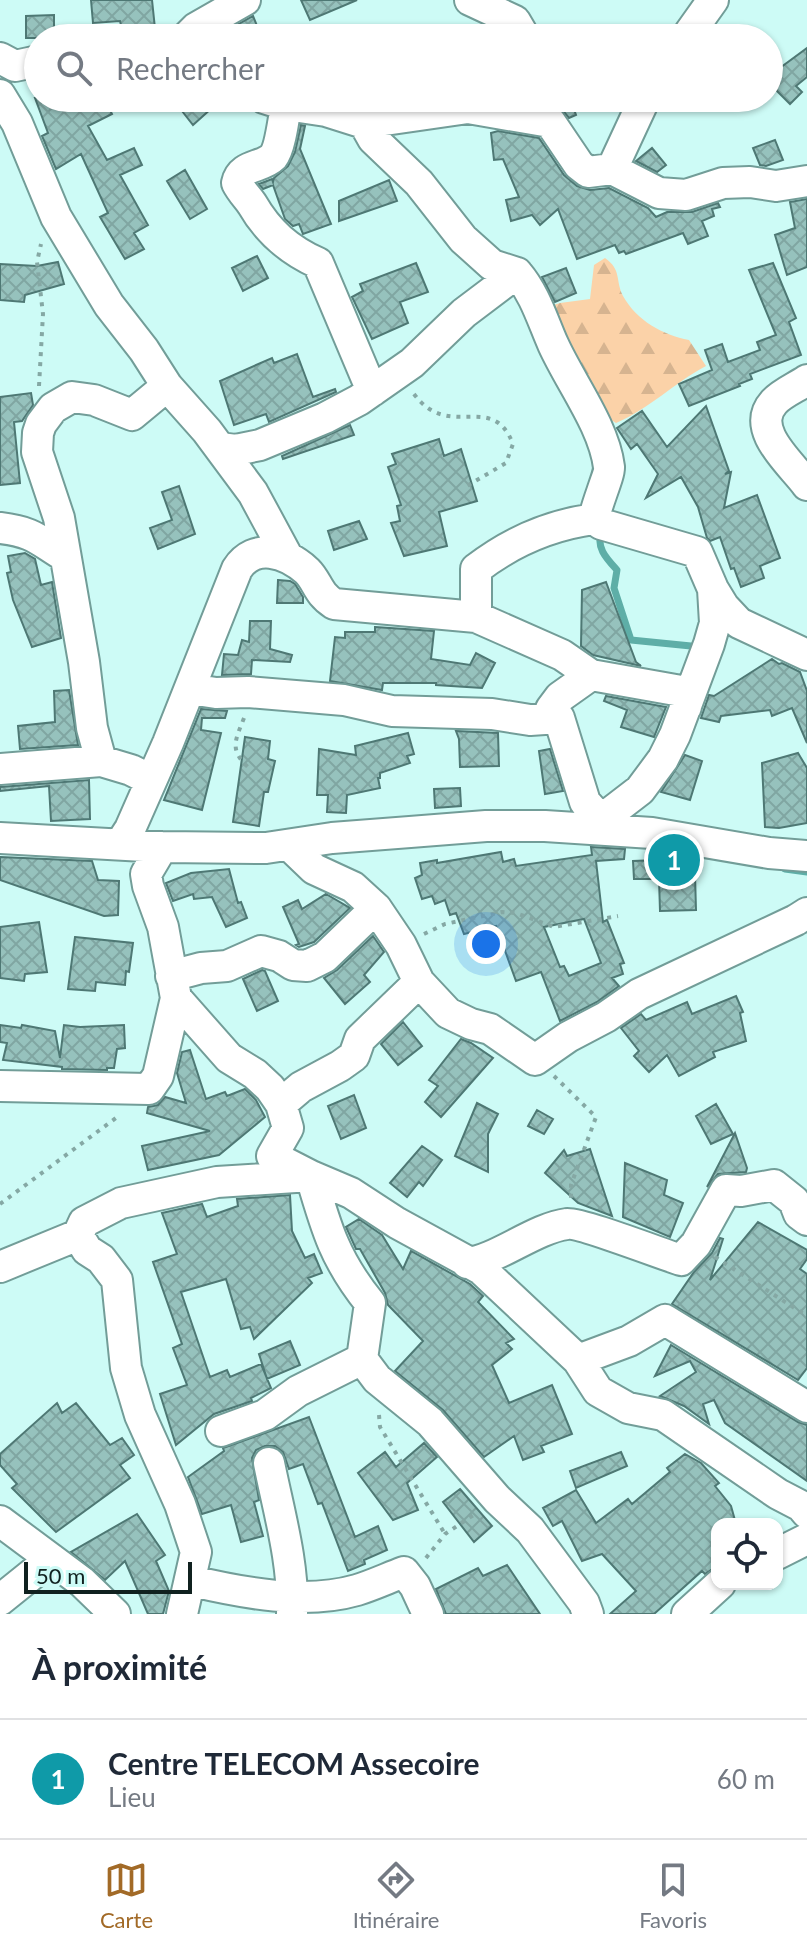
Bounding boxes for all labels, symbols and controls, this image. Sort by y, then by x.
search box [24,24,783,112]
icon: search [52,46,96,90]
text: Rechercher [116,50,265,86]
pin: 1 [648,830,700,890]
your location [466,924,506,964]
map controls [711,1518,783,1590]
button: locate [711,1518,783,1590]
scale bar [24,1558,192,1594]
text: 50 m [36,1562,85,1589]
text: À proximité [32,1646,207,1687]
text: Centre TELECOM Assecoire [108,1745,480,1781]
text: 1 [50,1763,66,1795]
text: 60 m [717,1763,775,1795]
text: Lieu [108,1781,156,1813]
tab: Carte [100,1858,153,1933]
tab: Itinéraire [353,1858,439,1933]
tab: Favoris [639,1858,707,1933]

